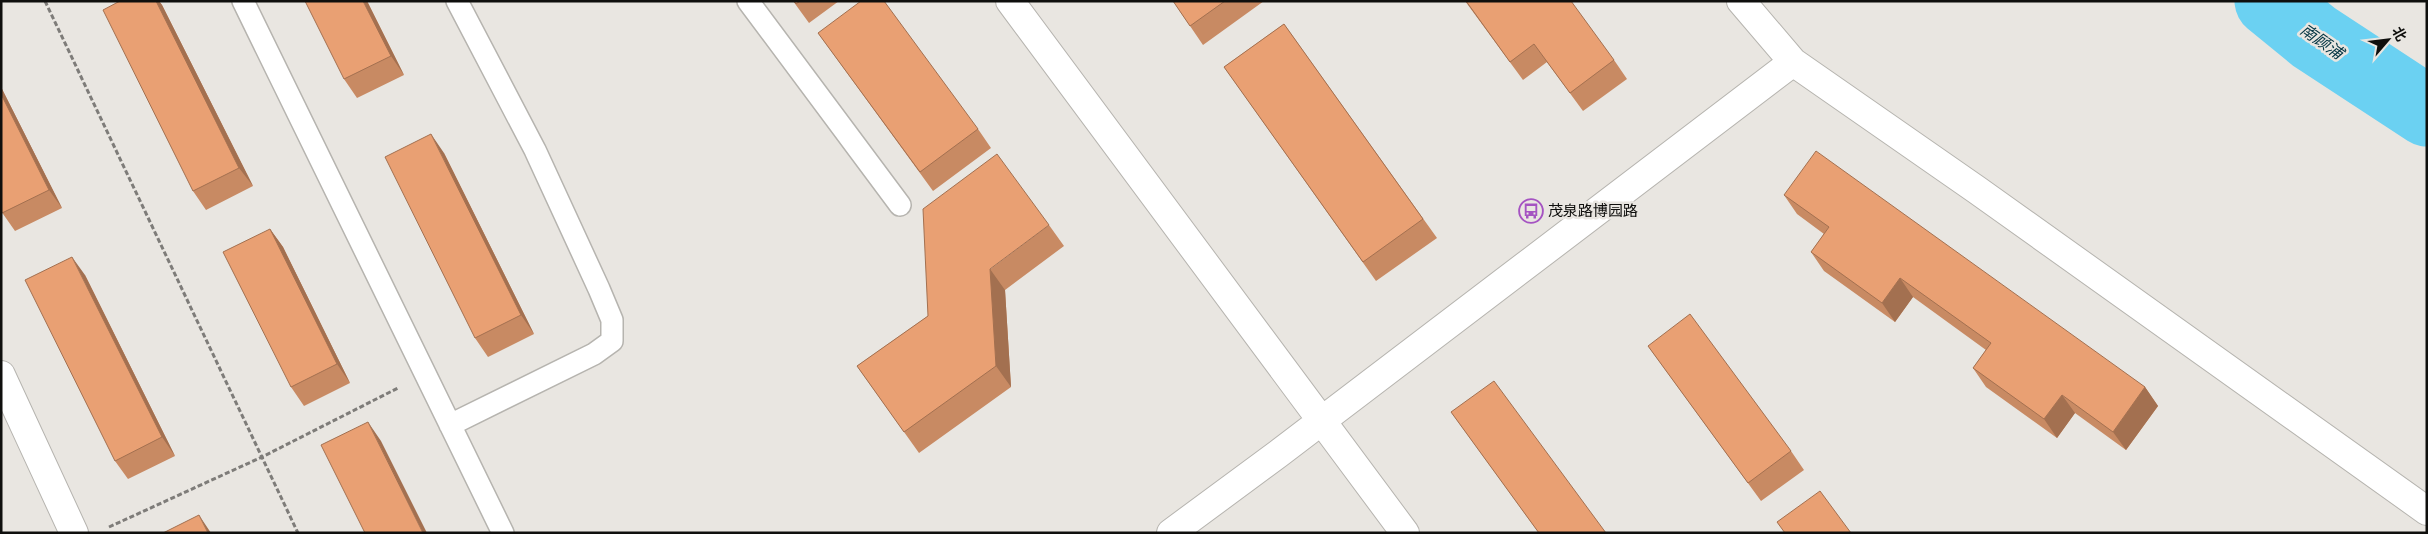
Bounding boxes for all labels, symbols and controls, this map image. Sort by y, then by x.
north arrow [2363,15,2413,65]
water label: 南顾浦 [2295,18,2350,66]
text: 北 [2387,23,2412,45]
bus stop icon: 茂泉路博园路 [1518,198,1544,224]
place label: 茂泉路博园路 [1548,200,1638,221]

